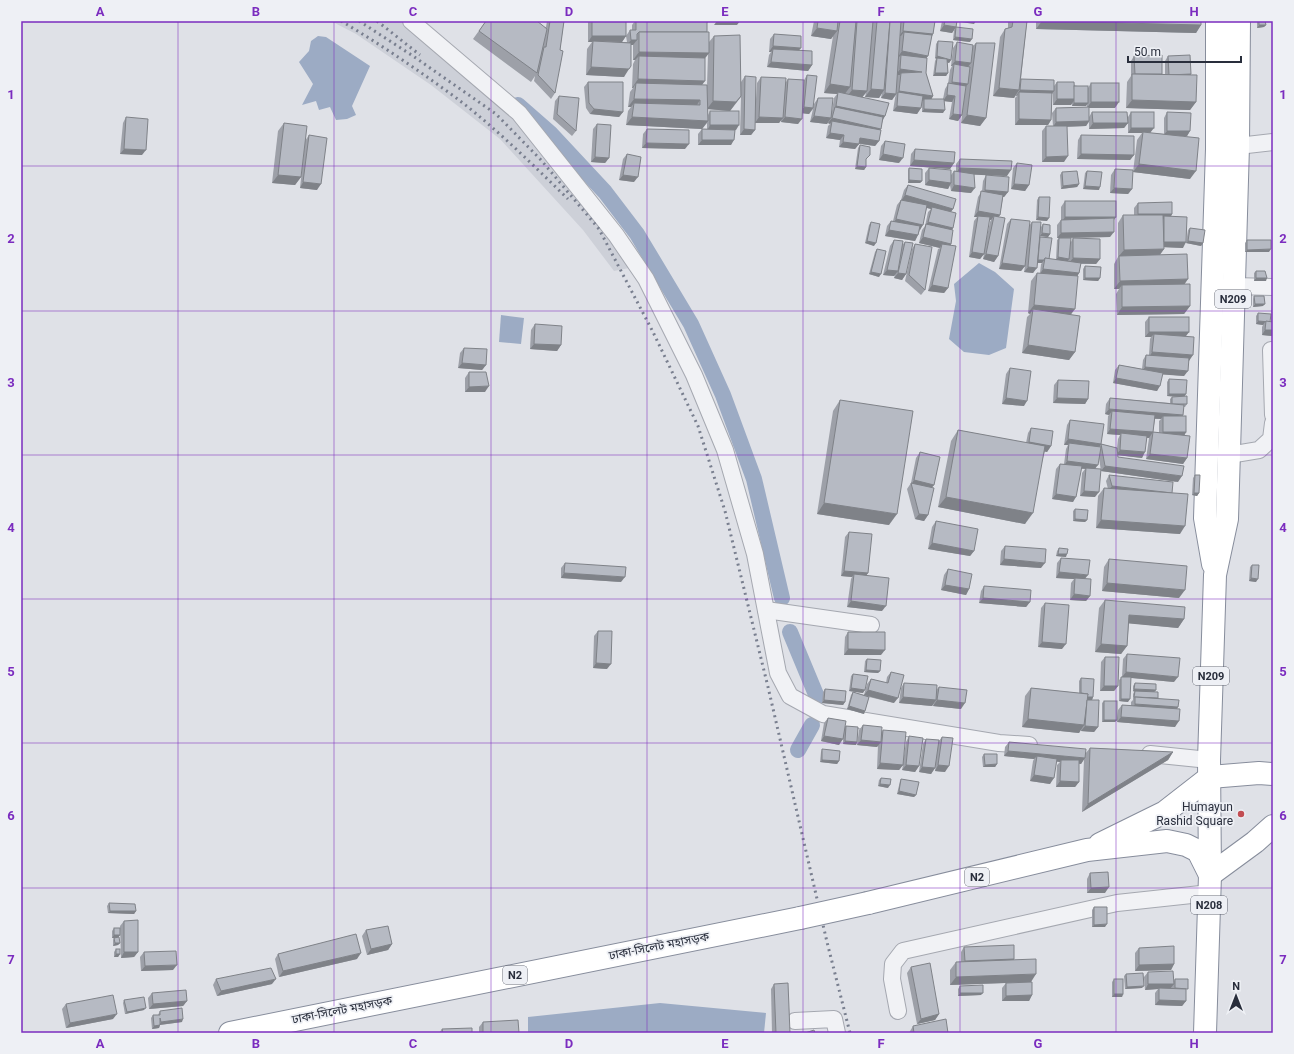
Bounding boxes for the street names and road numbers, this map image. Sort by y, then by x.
road number: N209 [1215,290,1251,308]
road number: N209 [1193,667,1229,685]
road number: N2 [965,868,989,886]
road number: N208 [1191,896,1227,914]
street label: ঢাকা-সিলেট মহাসড়ক [606,928,711,963]
road number: N2 [503,966,527,984]
street label: ঢাকা-সিলেট মহাসড়ক [289,992,394,1027]

